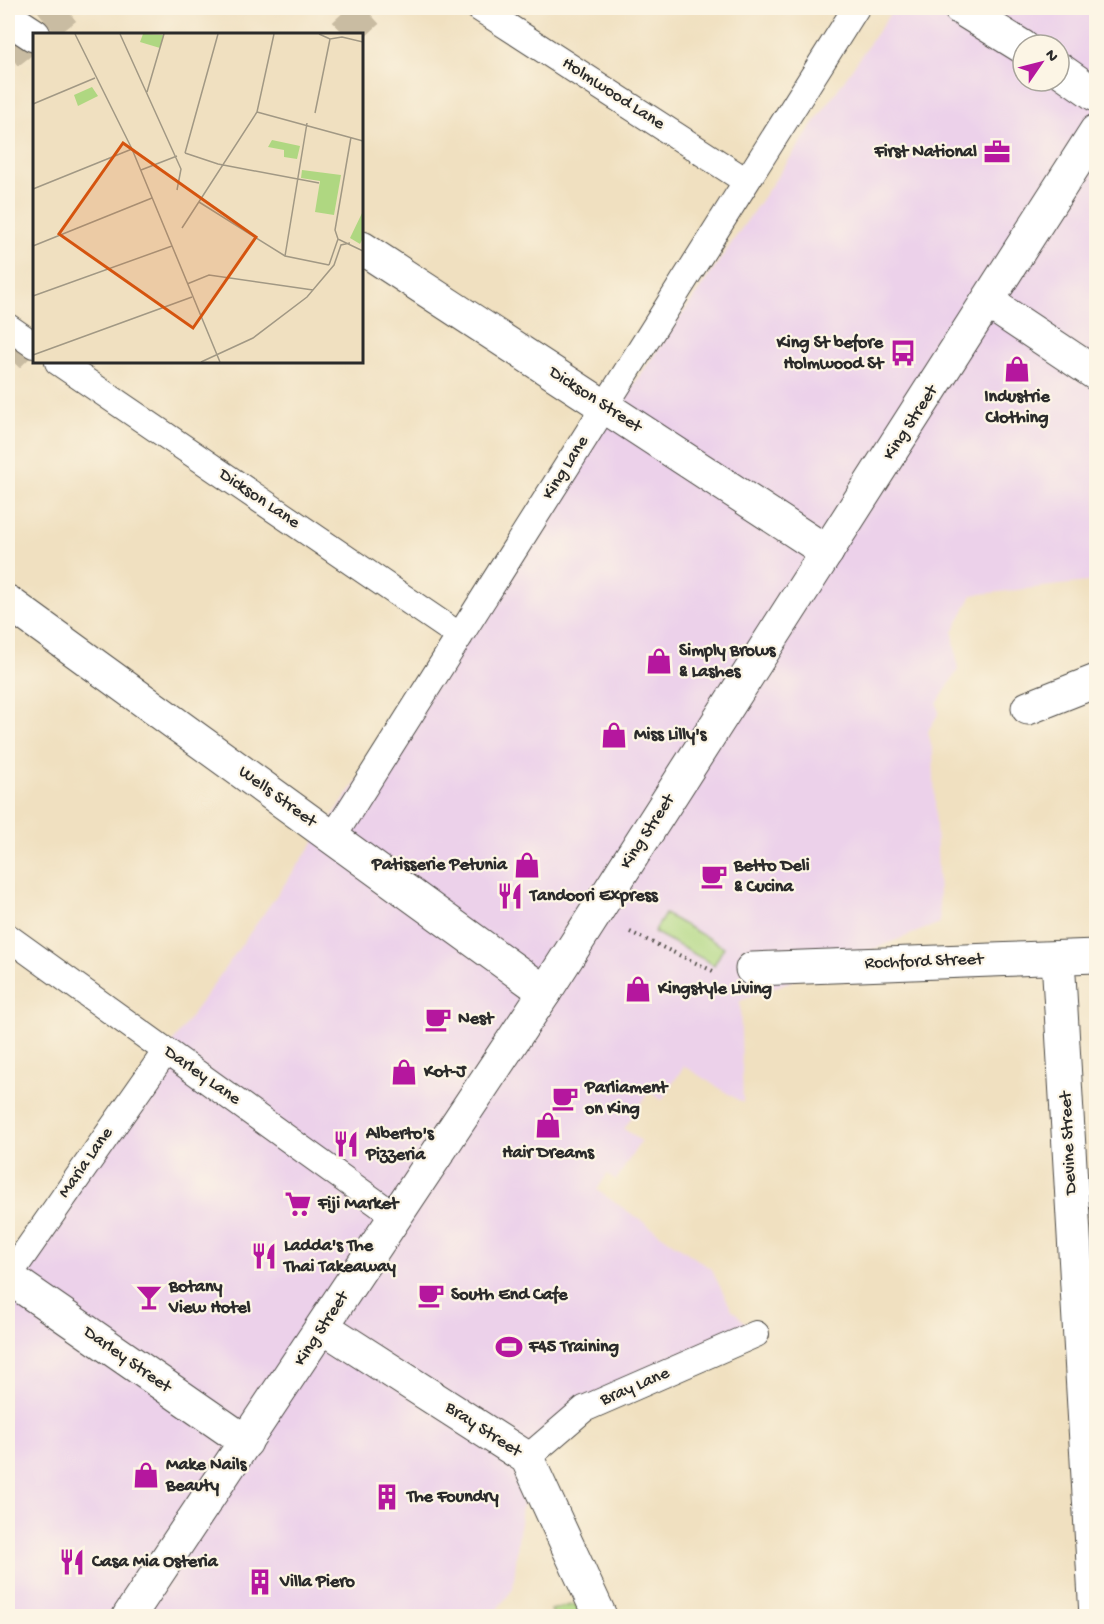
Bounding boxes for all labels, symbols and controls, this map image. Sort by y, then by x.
inset map [33,33,363,363]
north arrow [1011,33,1071,93]
text: N [1040,47,1062,67]
street label: Holmwood Lane [558,53,669,135]
office icon: First National [982,137,1012,167]
place label: First National [873,142,977,163]
place label: King St before Holmwood St [776,333,885,375]
bus stop icon: King St before Holmwood St [888,338,918,368]
shop icon: Industrie Clothing [1002,354,1032,384]
street label: Dickson Street [544,362,647,439]
street label: King Street [879,380,944,464]
place label: Industrie Clothing [984,387,1050,429]
street label: King Lane [538,432,594,504]
street label: Dickson Lane [214,464,304,534]
place label: Simply Brows & Lashes [679,641,777,683]
shop icon: Simply Brows & Lashes [644,646,674,676]
shop icon: Miss Lilly's [599,720,629,750]
place label: Miss Lilly's [634,725,708,746]
street label: Wells Street [234,762,321,833]
street label: King Street [616,789,681,873]
shop icon: Patisserie Petunia [512,850,542,880]
place label: Patisserie Petunia [371,855,508,876]
place label: Betto Deli & Cucina [733,856,810,898]
cafe icon: Betto Deli & Cucina [699,861,729,891]
restaurant icon: Tandoori Express [495,881,525,911]
place label: Tandoori Express [528,886,659,907]
street label: Rochford Street [864,949,985,975]
shop icon: Kingstyle Living [623,974,653,1004]
place label: Kingstyle Living [657,979,772,1000]
cafe icon: Nest [423,1004,453,1034]
place label: Nest [458,1009,495,1030]
street label: Darley Lane [159,1041,245,1111]
shop icon: Kot-J [389,1057,419,1087]
place label: Kot-J [423,1062,467,1083]
place label: Parliament on King [584,1078,669,1120]
cafe icon: Parliament on King [550,1083,580,1113]
street label: Devine Street [1056,1089,1082,1196]
shop icon: Hair Dreams [533,1110,563,1140]
street label: Maria Lane [54,1123,118,1202]
place label: Alberto's Pizzeria [365,1124,435,1166]
restaurant icon: Alberto's Pizzeria [331,1129,361,1159]
place label: Hair Dreams [502,1143,595,1164]
supermarket icon: Fiji Market [283,1189,313,1219]
place label: Fiji Market [317,1194,400,1215]
place label: Ladda's The Thai Takeaway [282,1236,396,1278]
restaurant icon: Ladda's The Thai Takeaway [249,1241,279,1271]
place label: Botany View Hotel [168,1277,251,1319]
cafe icon: South End Cafe [416,1280,446,1310]
bar icon: Botany View Hotel [134,1282,164,1312]
place label: South End Cafe [451,1285,568,1306]
street label: King Street [290,1286,355,1370]
street label: Darley Street [78,1321,176,1399]
sports icon: F45 Training [494,1332,524,1362]
place label: F45 Training [528,1337,619,1358]
street label: Bray Lane [596,1363,673,1411]
street label: Bray Street [440,1397,526,1463]
place label: Make Nails Beauty [165,1455,248,1497]
shop icon: Make Nails Beauty [131,1460,161,1490]
building icon: The Foundry [372,1482,402,1512]
place label: The Foundry [405,1487,499,1508]
restaurant icon: Casa Mia Osteria [57,1547,87,1577]
place label: Casa Mia Osteria [91,1552,219,1573]
building icon: Villa Piero [245,1567,275,1597]
place label: Villa Piero [279,1572,356,1593]

